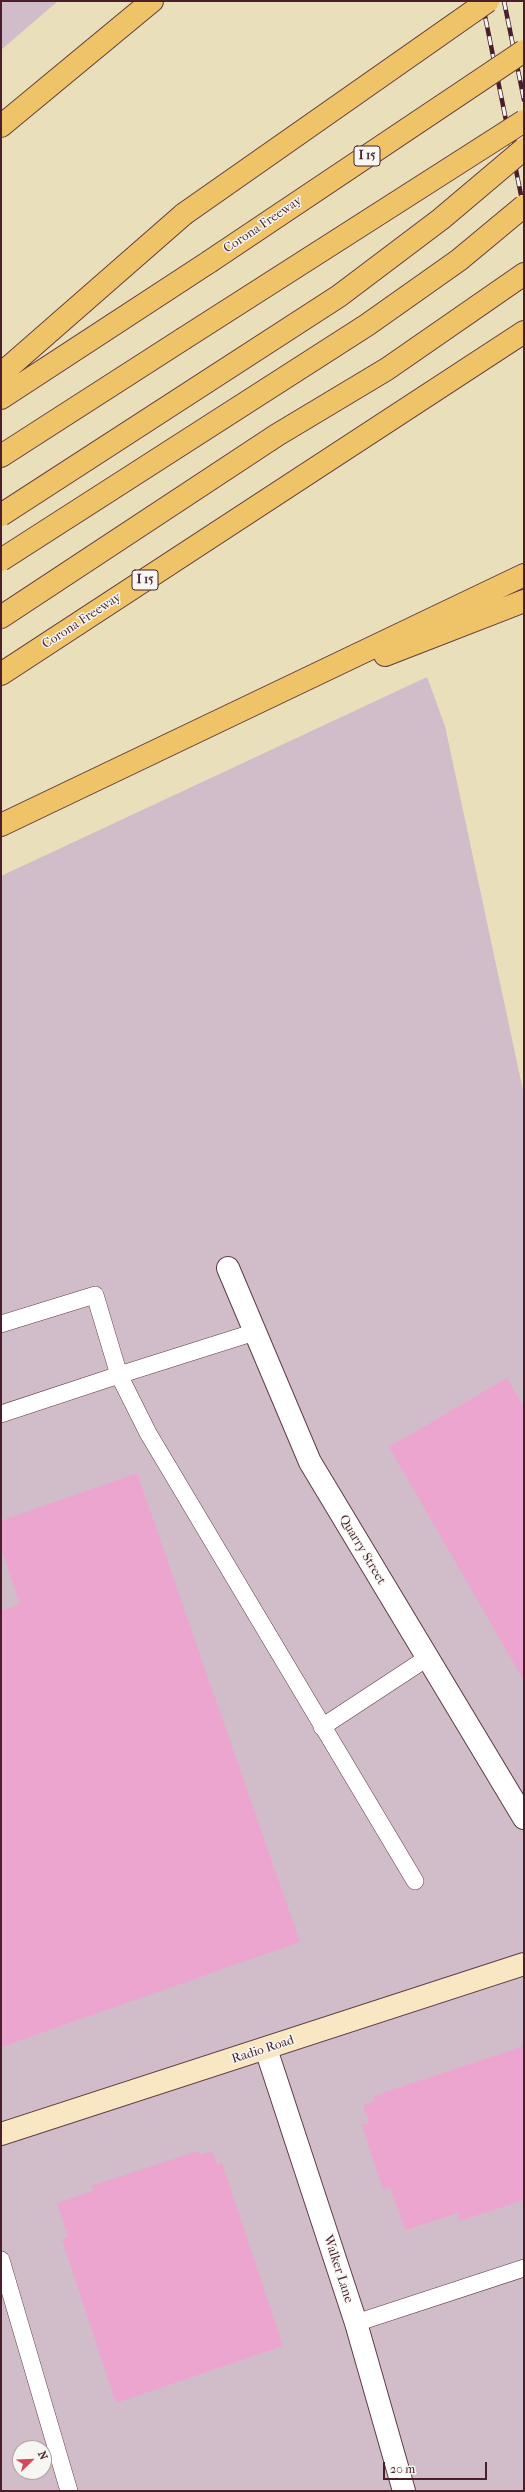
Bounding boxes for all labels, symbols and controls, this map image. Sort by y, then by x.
road number: I 15 [354,146,380,166]
street label: Corona Freeway [221,193,305,257]
road number: I 15 [132,570,158,590]
street label: Corona Freeway [40,590,124,652]
street label: Quarry Street [335,1512,389,1588]
street label: Radio Road [230,2033,296,2067]
street label: Walker Lane [320,2233,356,2305]
north arrow [12,2440,52,2480]
text: N [35,2449,50,2462]
scale bar [385,2454,489,2480]
text: 20 m [390,2462,415,2476]

